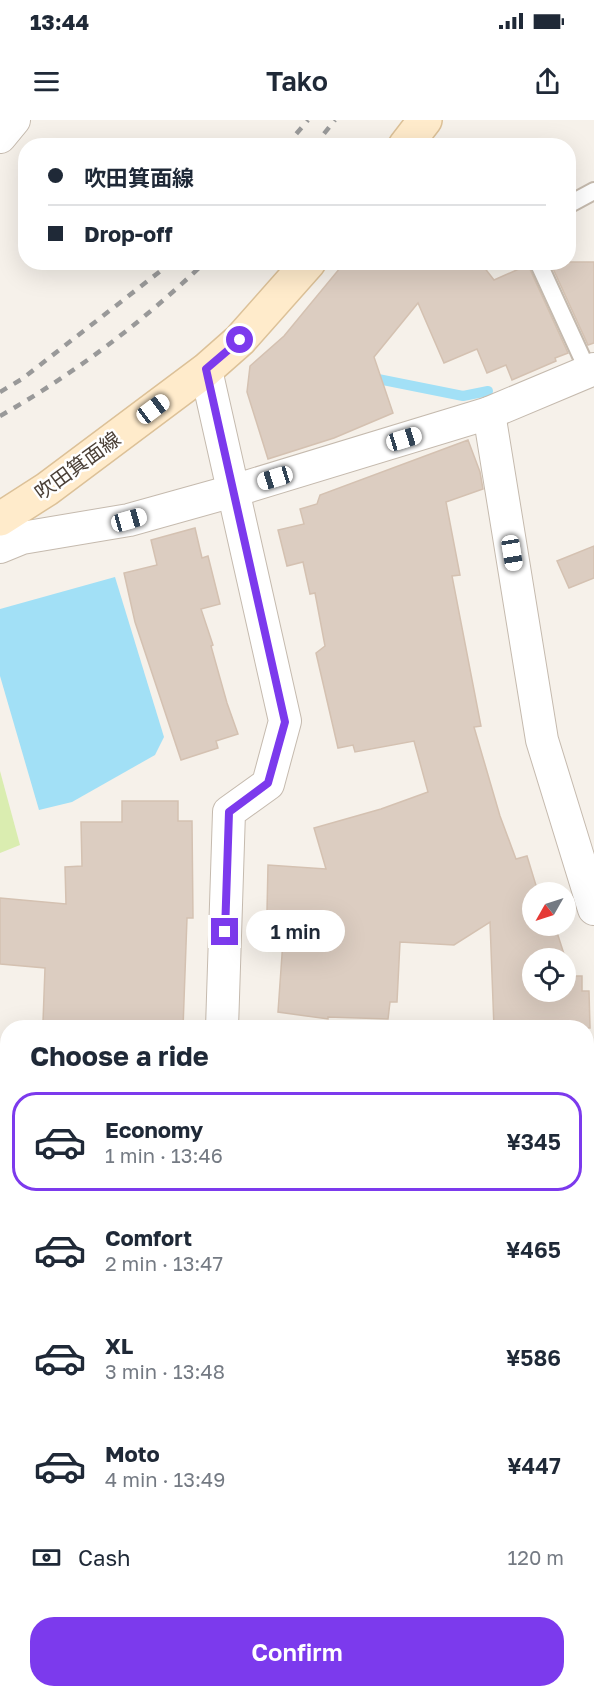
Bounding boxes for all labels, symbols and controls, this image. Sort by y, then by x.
text: 13:44 [30,8,89,35]
icon: menu [30,65,63,98]
text: Tako [266,65,328,97]
icon: share [531,65,564,98]
text: 吹田箕面線 [84,164,194,191]
text: Drop-off [84,220,173,247]
route start [226,326,253,353]
car [133,391,173,427]
car [384,425,424,453]
street label: 吹田箕面線 [29,426,125,504]
car [255,464,295,492]
car [109,506,149,534]
car [500,534,524,572]
north arrow [522,882,576,936]
map controls [522,882,576,1002]
callout: 1 min [246,911,345,953]
route end [211,918,238,945]
text: 1 min [270,919,321,943]
button: locate [522,948,576,1002]
text: Choose a ride [30,1040,209,1072]
icon: car [33,1115,87,1169]
text: Economy [105,1116,203,1143]
text: ¥345 [506,1128,561,1155]
text: 1 min · 13:46 [105,1143,223,1167]
icon: car [33,1223,87,1277]
text: Comfort [105,1224,192,1251]
text: ¥465 [506,1236,561,1263]
text: 2 min · 13:47 [105,1251,223,1275]
icon: car [33,1331,87,1385]
text: XL [105,1332,133,1359]
text: ¥586 [506,1344,561,1371]
text: 3 min · 13:48 [105,1359,225,1383]
icon: car [33,1439,87,1493]
text: Moto [105,1440,160,1467]
text: ¥447 [507,1452,561,1479]
text: 4 min · 13:49 [105,1467,225,1491]
icon: cash [30,1541,63,1574]
text: Cash [78,1544,131,1571]
text: 120 m [508,1545,564,1569]
button: Confirm [30,1617,564,1686]

